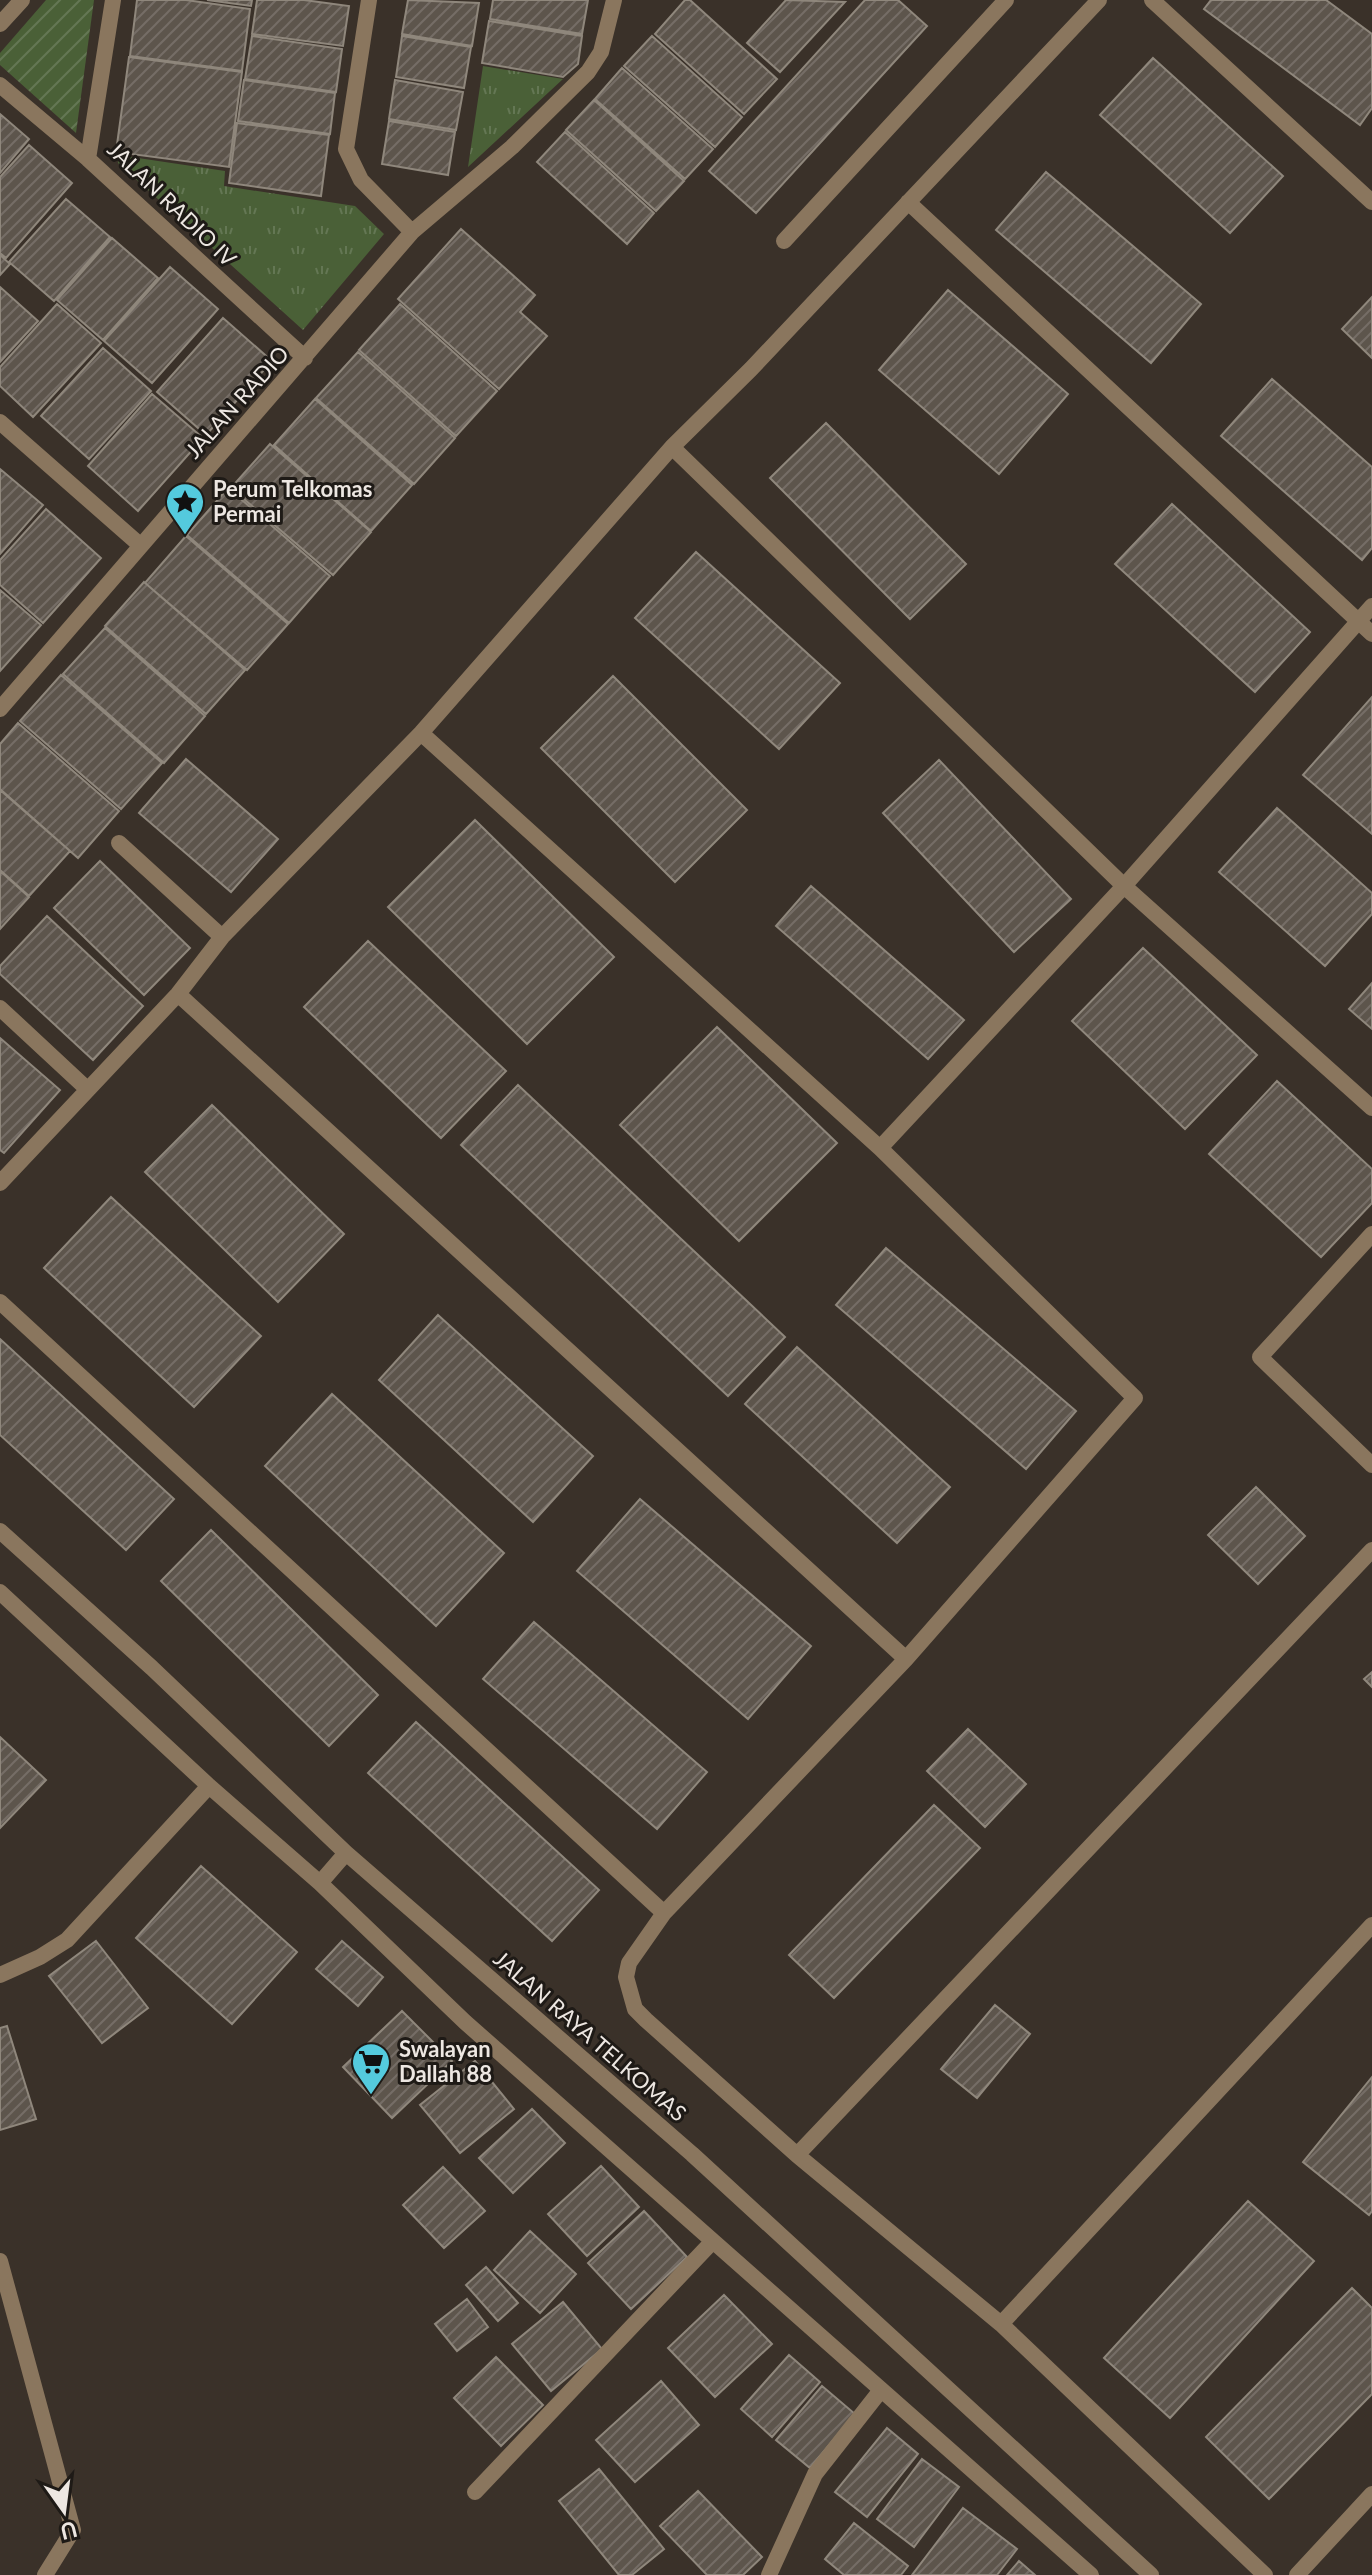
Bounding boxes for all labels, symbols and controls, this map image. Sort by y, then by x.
street label: JALAN RADIO IV [102,135,242,272]
street label: JALAN RADIO [179,340,294,463]
place label: Perum Telkomas Permai [213,475,372,527]
place icon: Perum Telkomas Permai [164,481,206,536]
street label: JALAN RAYA TELKOMAS [488,1945,692,2127]
place label: Swalayan Dallah 88 [399,2035,492,2087]
supermarket icon: Swalayan Dallah 88 [350,2041,392,2096]
north arrow [24,2471,104,2551]
text: U [58,2516,80,2546]

